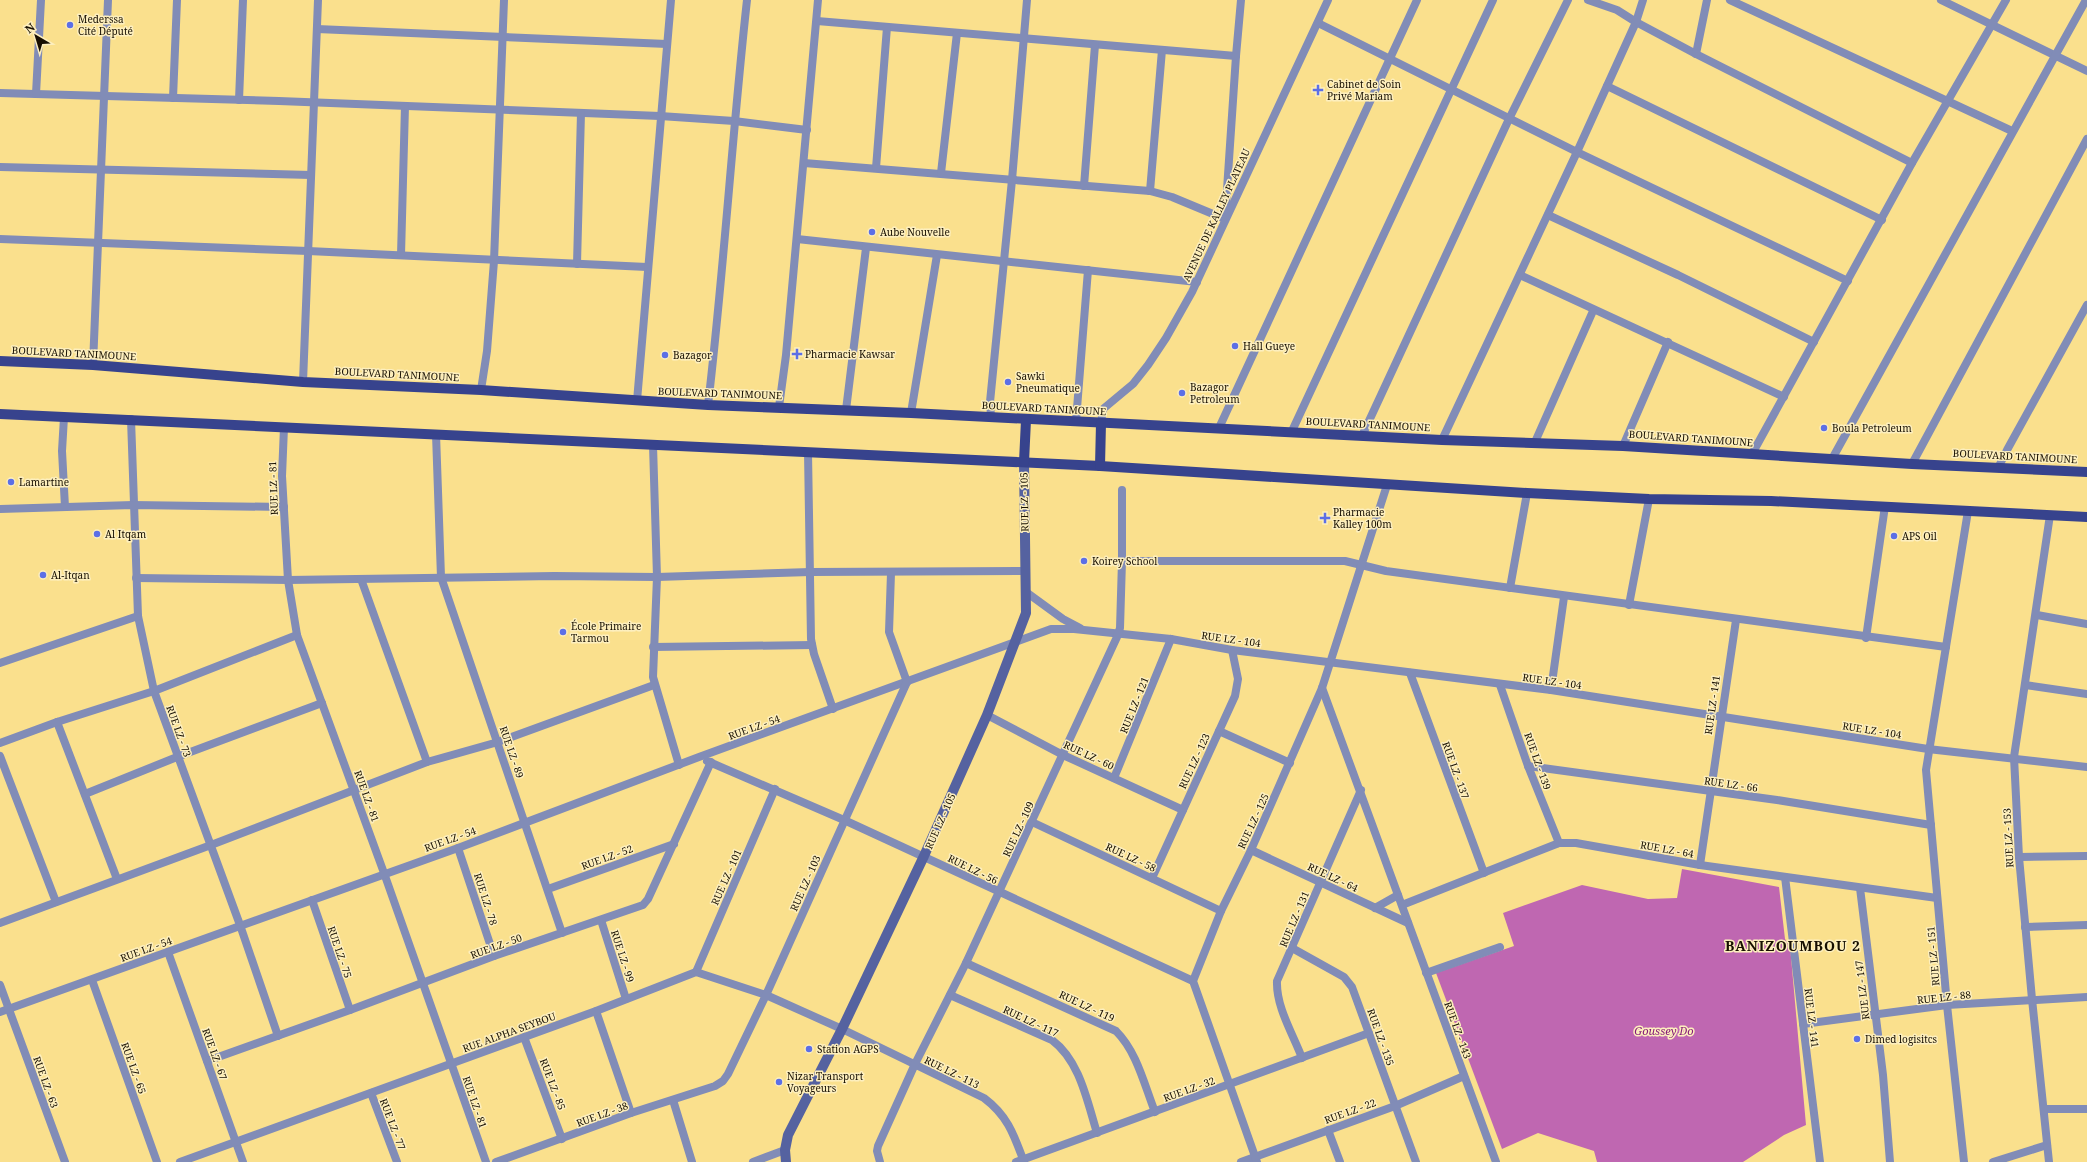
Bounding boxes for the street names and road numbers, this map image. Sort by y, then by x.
street label: AVENUE DE KALLEY PLATEAU [1179,145,1253,284]
street label: BOULEVARD TANIMOUNE [11,343,137,363]
street label: BOULEVARD TANIMOUNE [334,364,460,384]
street label: BOULEVARD TANIMOUNE [658,384,782,402]
street label: BOULEVARD TANIMOUNE [981,398,1107,418]
street label: BOULEVARD TANIMOUNE [1305,414,1431,434]
street label: BOULEVARD TANIMOUNE [1628,427,1754,449]
street label: BOULEVARD TANIMOUNE [1952,446,2078,466]
street label: RUE LZ - 81 [265,461,281,515]
street label: RUE LZ - 105 [1016,472,1032,532]
street label: RUE LZ - 104 [1200,628,1262,650]
street label: RUE LZ - 104 [1521,670,1583,692]
street label: RUE LZ - 141 [1701,674,1723,736]
street label: RUE LZ - 121 [1116,675,1152,735]
street label: RUE LZ - 73 [163,703,195,759]
street label: RUE LZ - 54 [726,711,782,743]
street label: RUE LZ - 104 [1841,718,1903,742]
street label: RUE LZ - 89 [497,724,527,780]
street label: RUE LZ - 123 [1175,731,1213,791]
street label: RUE LZ - 139 [1521,731,1555,791]
street label: RUE LZ - 60 [1062,737,1117,773]
street label: RUE LZ - 137 [1439,740,1473,801]
street label: RUE LZ - 81 [351,768,383,824]
street label: RUE LZ - 66 [1703,773,1759,795]
street label: RUE LZ - 105 [921,791,959,851]
street label: RUE LZ - 125 [1234,791,1272,851]
street label: RUE LZ - 109 [999,799,1037,859]
street label: RUE LZ - 153 [1999,807,2017,868]
street label: RUE LZ - 54 [422,823,478,855]
street label: RUE LZ - 64 [1639,837,1695,861]
street label: RUE LZ - 58 [1104,839,1159,875]
street label: RUE LZ - 52 [579,841,635,873]
street label: RUE LZ - 101 [707,847,745,907]
street label: RUE LZ - 56 [946,851,1001,887]
street label: RUE LZ - 103 [786,853,824,913]
street label: RUE LZ - 64 [1306,859,1361,895]
street label: RUE LZ - 78 [471,871,501,927]
street label: RUE LZ - 131 [1276,889,1312,949]
street label: RUE LZ - 75 [325,924,355,980]
street label: RUE LZ - 151 [1923,926,1943,986]
street label: RUE LZ - 99 [608,928,638,984]
street label: RUE LZ - 50 [468,930,524,962]
street label: RUE LZ - 54 [118,933,174,965]
street label: RUE LZ - 147 [1851,959,1873,1020]
street label: RUE LZ - 119 [1057,987,1117,1025]
street label: RUE LZ - 88 [1916,987,1972,1007]
street label: RUE LZ - 141 [1801,988,1823,1048]
street label: RUE LZ - 143 [1441,1000,1475,1061]
street label: RUE LZ - 117 [1001,1002,1061,1040]
street label: RUE LZ - 135 [1364,1007,1398,1067]
street label: RUE ALPHA SEYBOU [460,1008,558,1055]
street label: RUE LZ - 67 [199,1026,231,1082]
street label: RUE LZ - 65 [118,1040,150,1096]
street label: RUE LZ - 113 [922,1053,982,1092]
street label: RUE LZ - 63 [30,1054,62,1110]
street label: RUE LZ - 85 [537,1056,569,1112]
street label: RUE LZ - 32 [1161,1073,1217,1105]
street label: RUE LZ - 81 [460,1074,490,1130]
street label: RUE LZ - 22 [1322,1095,1378,1127]
street label: RUE LZ - 77 [377,1096,409,1152]
street label: RUE LZ - 38 [574,1098,630,1130]

